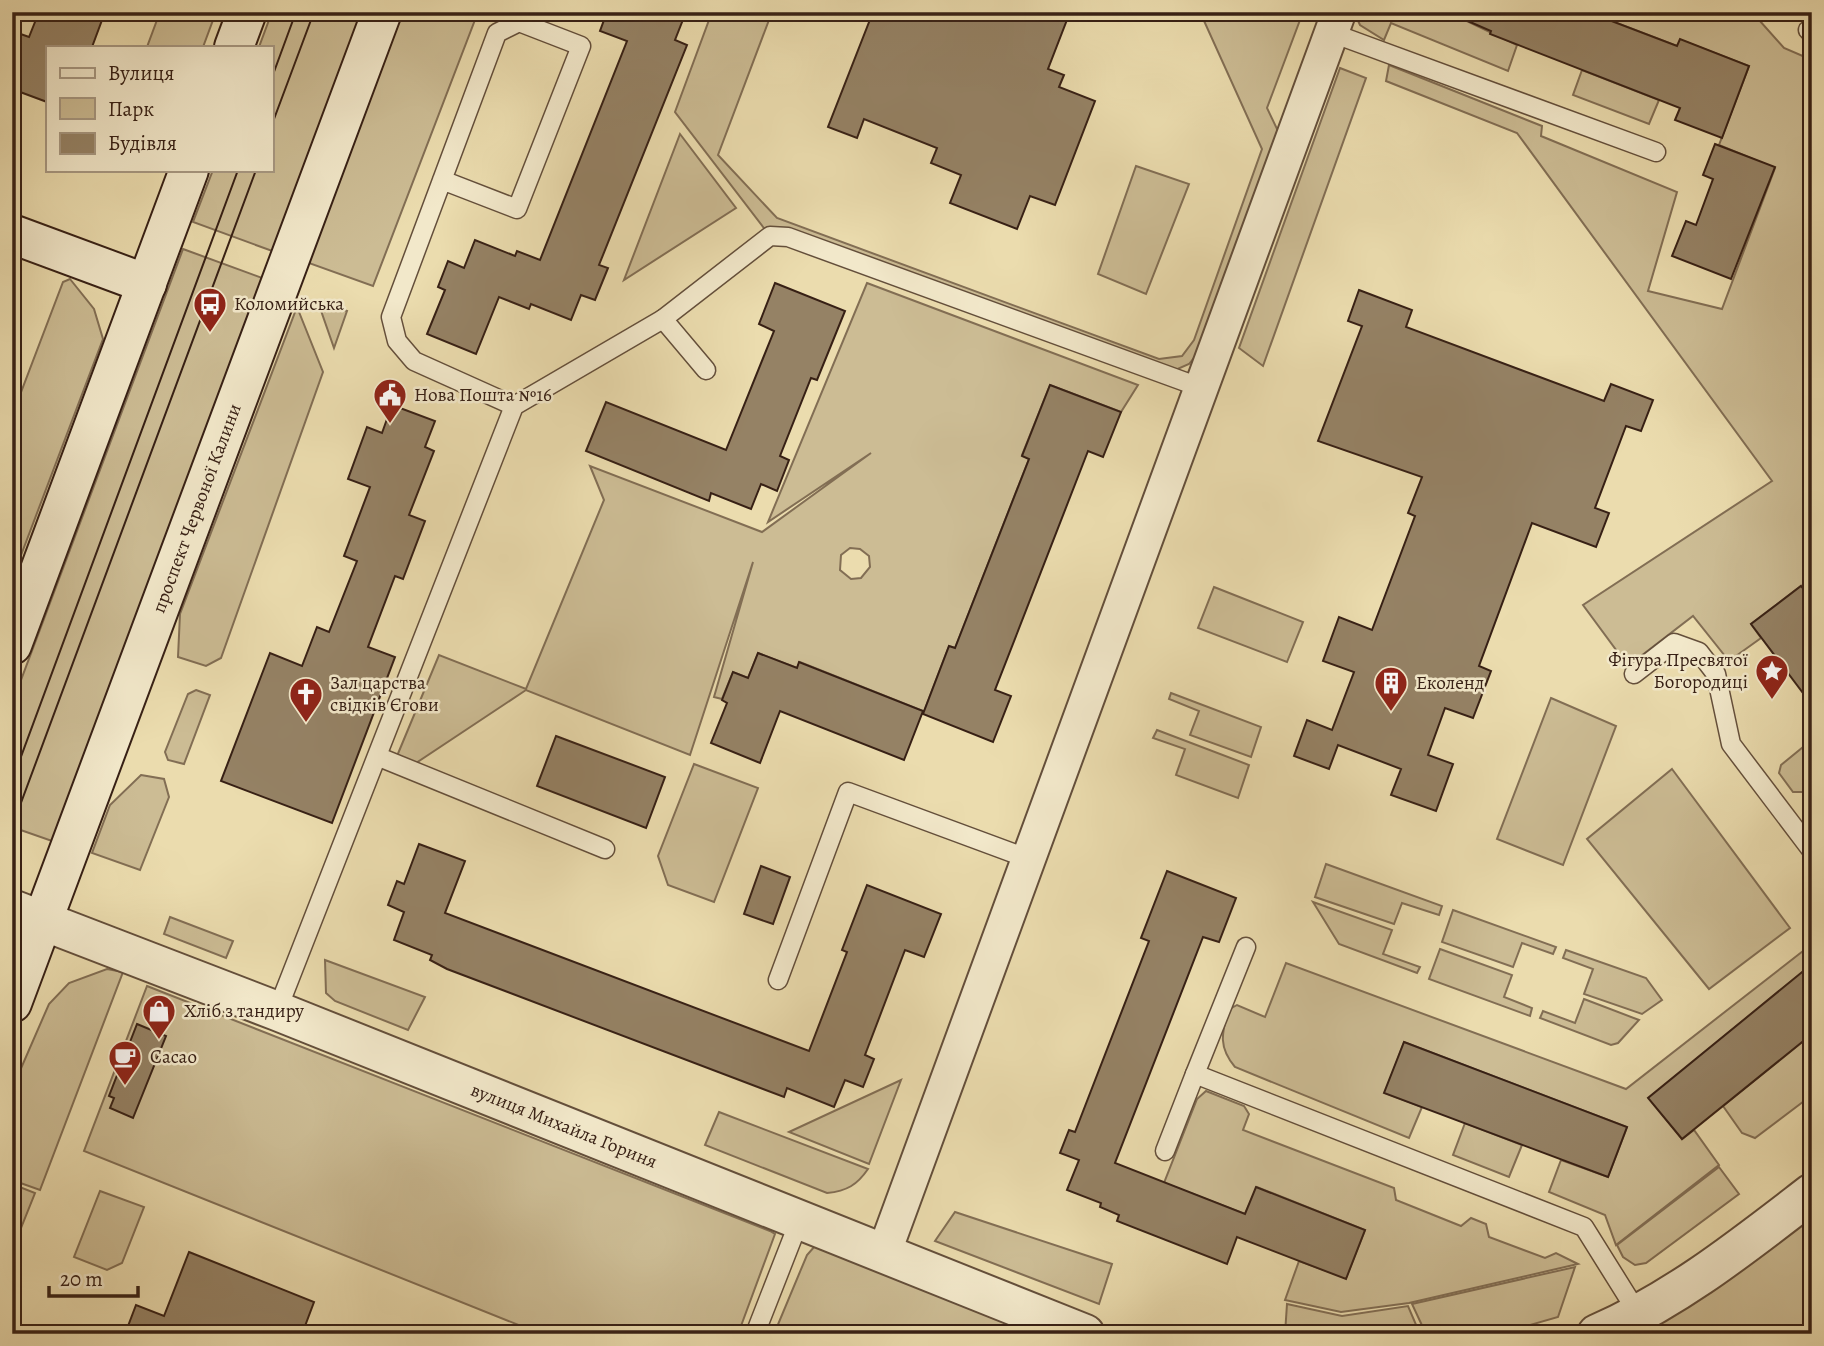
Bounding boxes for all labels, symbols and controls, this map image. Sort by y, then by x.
legend [46,46,273,172]
text: Вулиця [108,59,174,87]
text: Парк [108,95,154,123]
text: Будівля [108,129,177,157]
bus stop icon: Коломийська [191,285,229,334]
place label: Коломийська [234,291,344,317]
public building icon: Нова Пошта №16 [371,376,409,425]
place label: Нова Пошта №16 [414,382,552,408]
street label: проспект Червоної Калини [146,400,248,617]
place label: Фігура Пресвятої Богородиці [1608,647,1749,695]
place icon: Фігура Пресвятої Богородиці [1753,652,1791,701]
building icon: Еколенд [1372,664,1410,713]
place label: Зал царства свідків Єгови [330,670,439,718]
place label: Еколенд [1416,670,1484,696]
church icon: Зал царства свідків Єгови [287,675,325,724]
shop icon: Хліб з тандиру [140,992,178,1041]
place label: Хліб з тандиру [184,998,304,1024]
cafe icon: Cacao [106,1038,144,1087]
place label: Cacao [150,1044,197,1070]
street label: вулиця Михайла Гориня [467,1077,661,1175]
scale bar [49,1255,138,1299]
text: 20 m [60,1265,103,1293]

